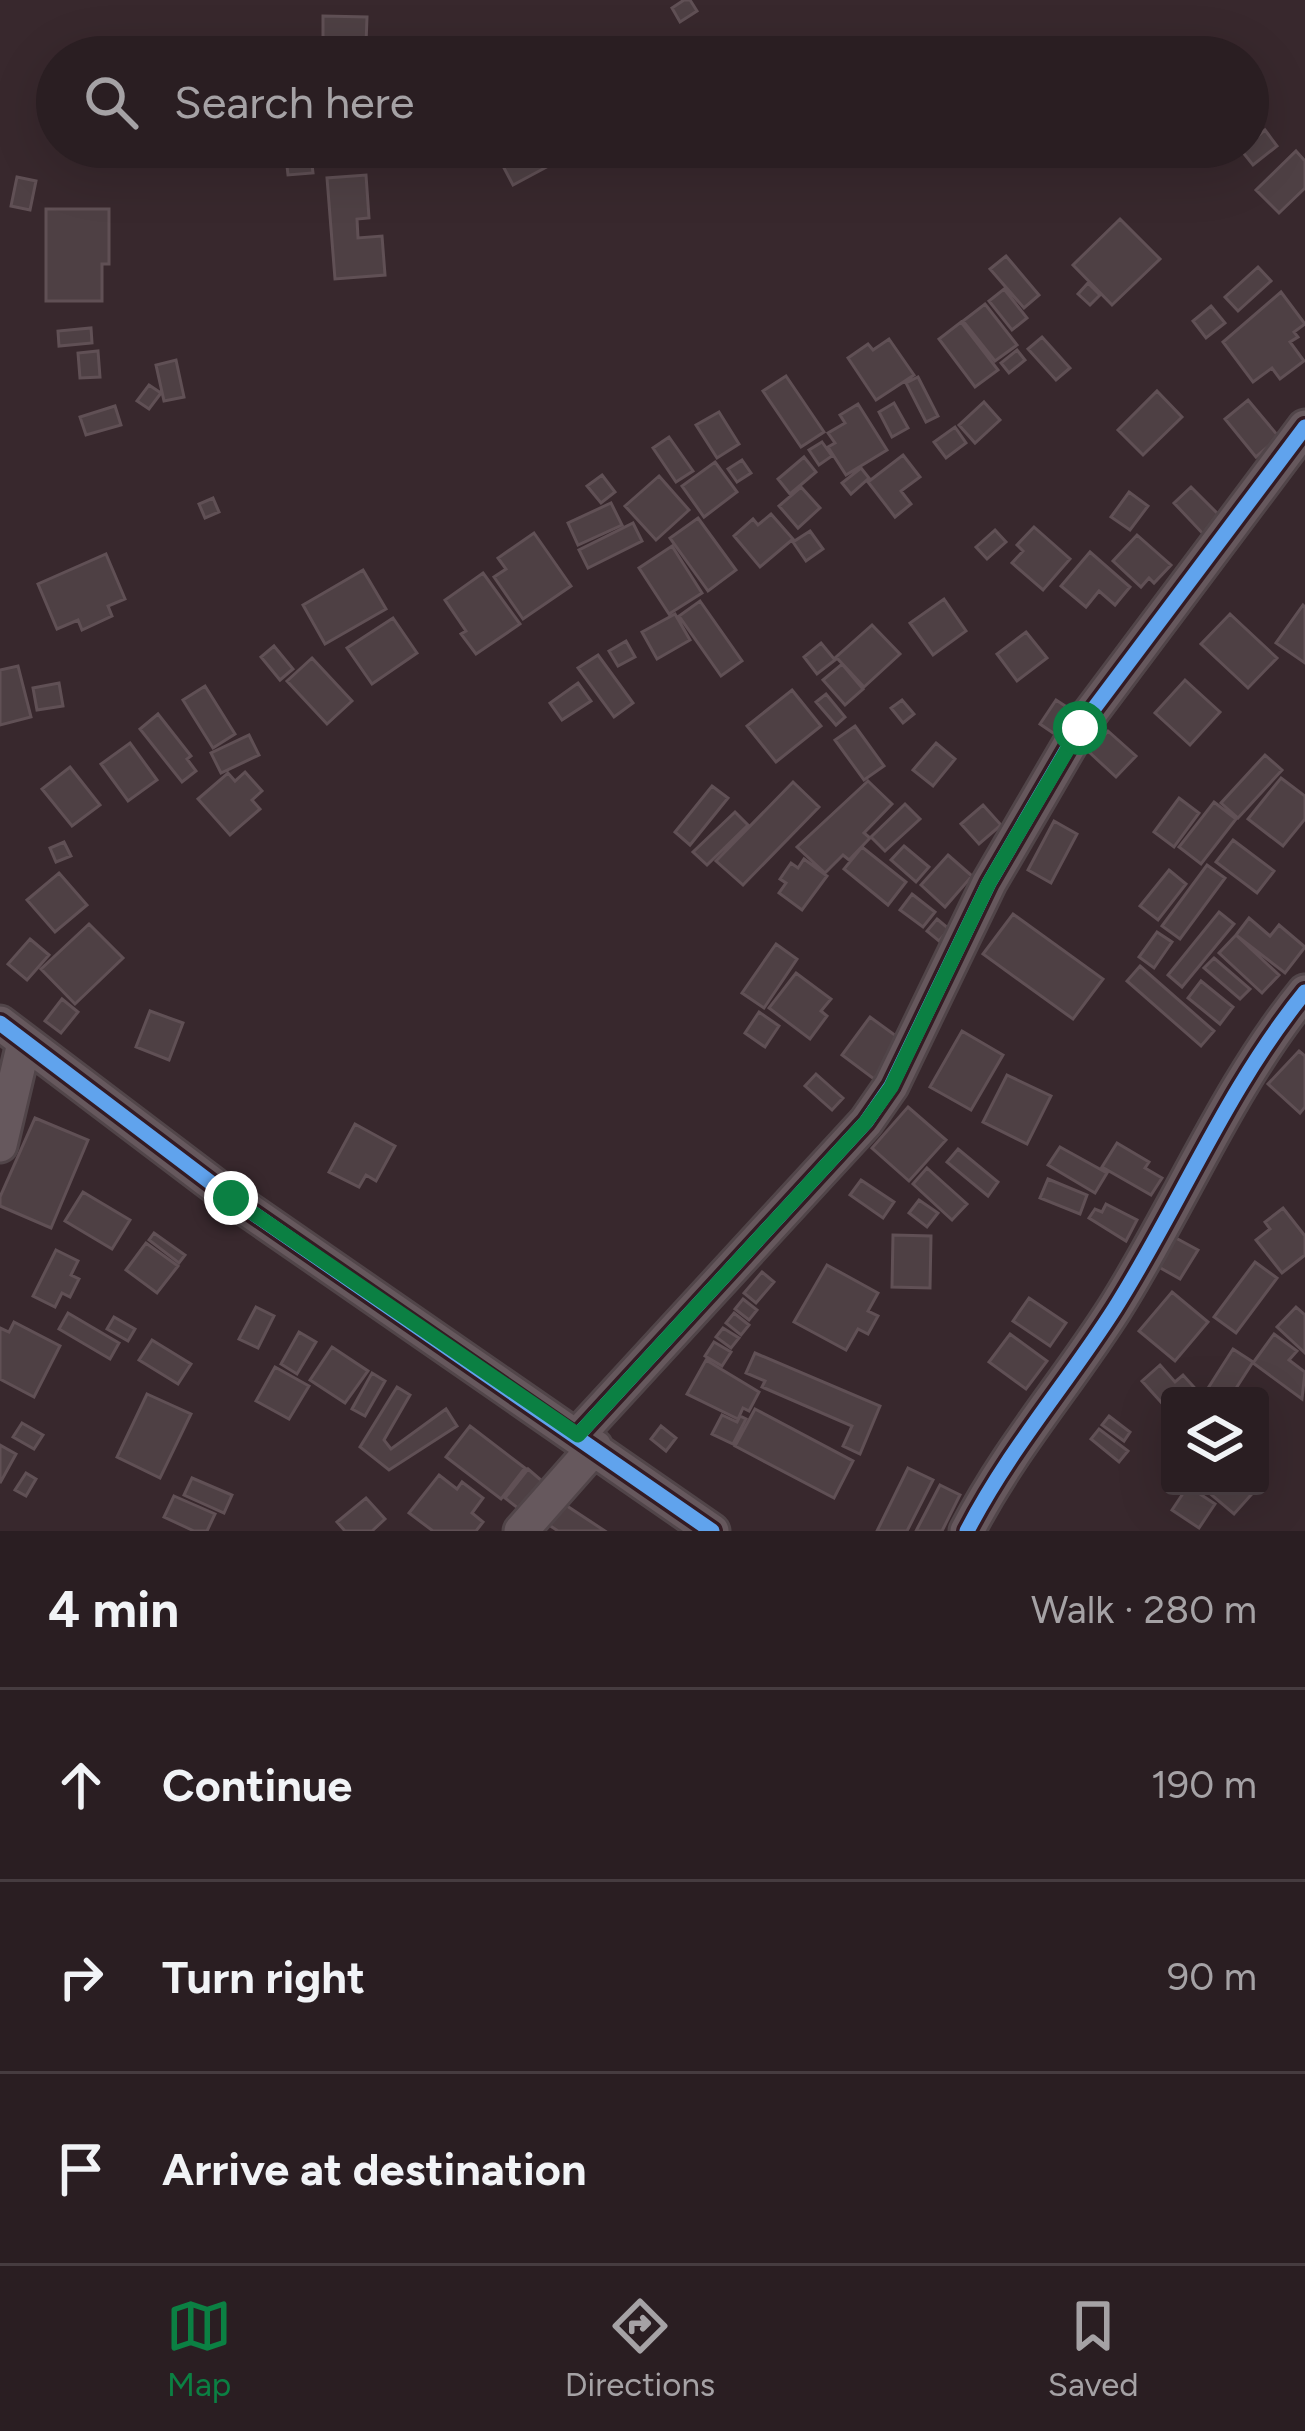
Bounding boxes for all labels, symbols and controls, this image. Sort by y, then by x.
search box [36,36,1269,168]
icon: search [78,69,144,135]
text: Search here [174,75,414,129]
route start [1053,701,1107,755]
route end [204,1171,258,1225]
map controls [1161,1387,1269,1495]
button: layers [1161,1387,1269,1495]
text: 4 min [48,1579,179,1640]
text: Walk · 280 m [1031,1586,1257,1633]
icon: ahead [48,1752,114,1818]
text: Continue [162,1758,352,1812]
text: 190 m [1151,1761,1257,1808]
icon: right [48,1944,114,2010]
text: Turn right [162,1950,365,2004]
text: 90 m [1167,1953,1257,2000]
icon: arrive [48,2136,114,2202]
text: Arrive at destination [162,2142,586,2196]
tab: Map [166,2293,232,2404]
tab: Directions [565,2293,715,2404]
tab: Saved [1048,2293,1139,2404]

